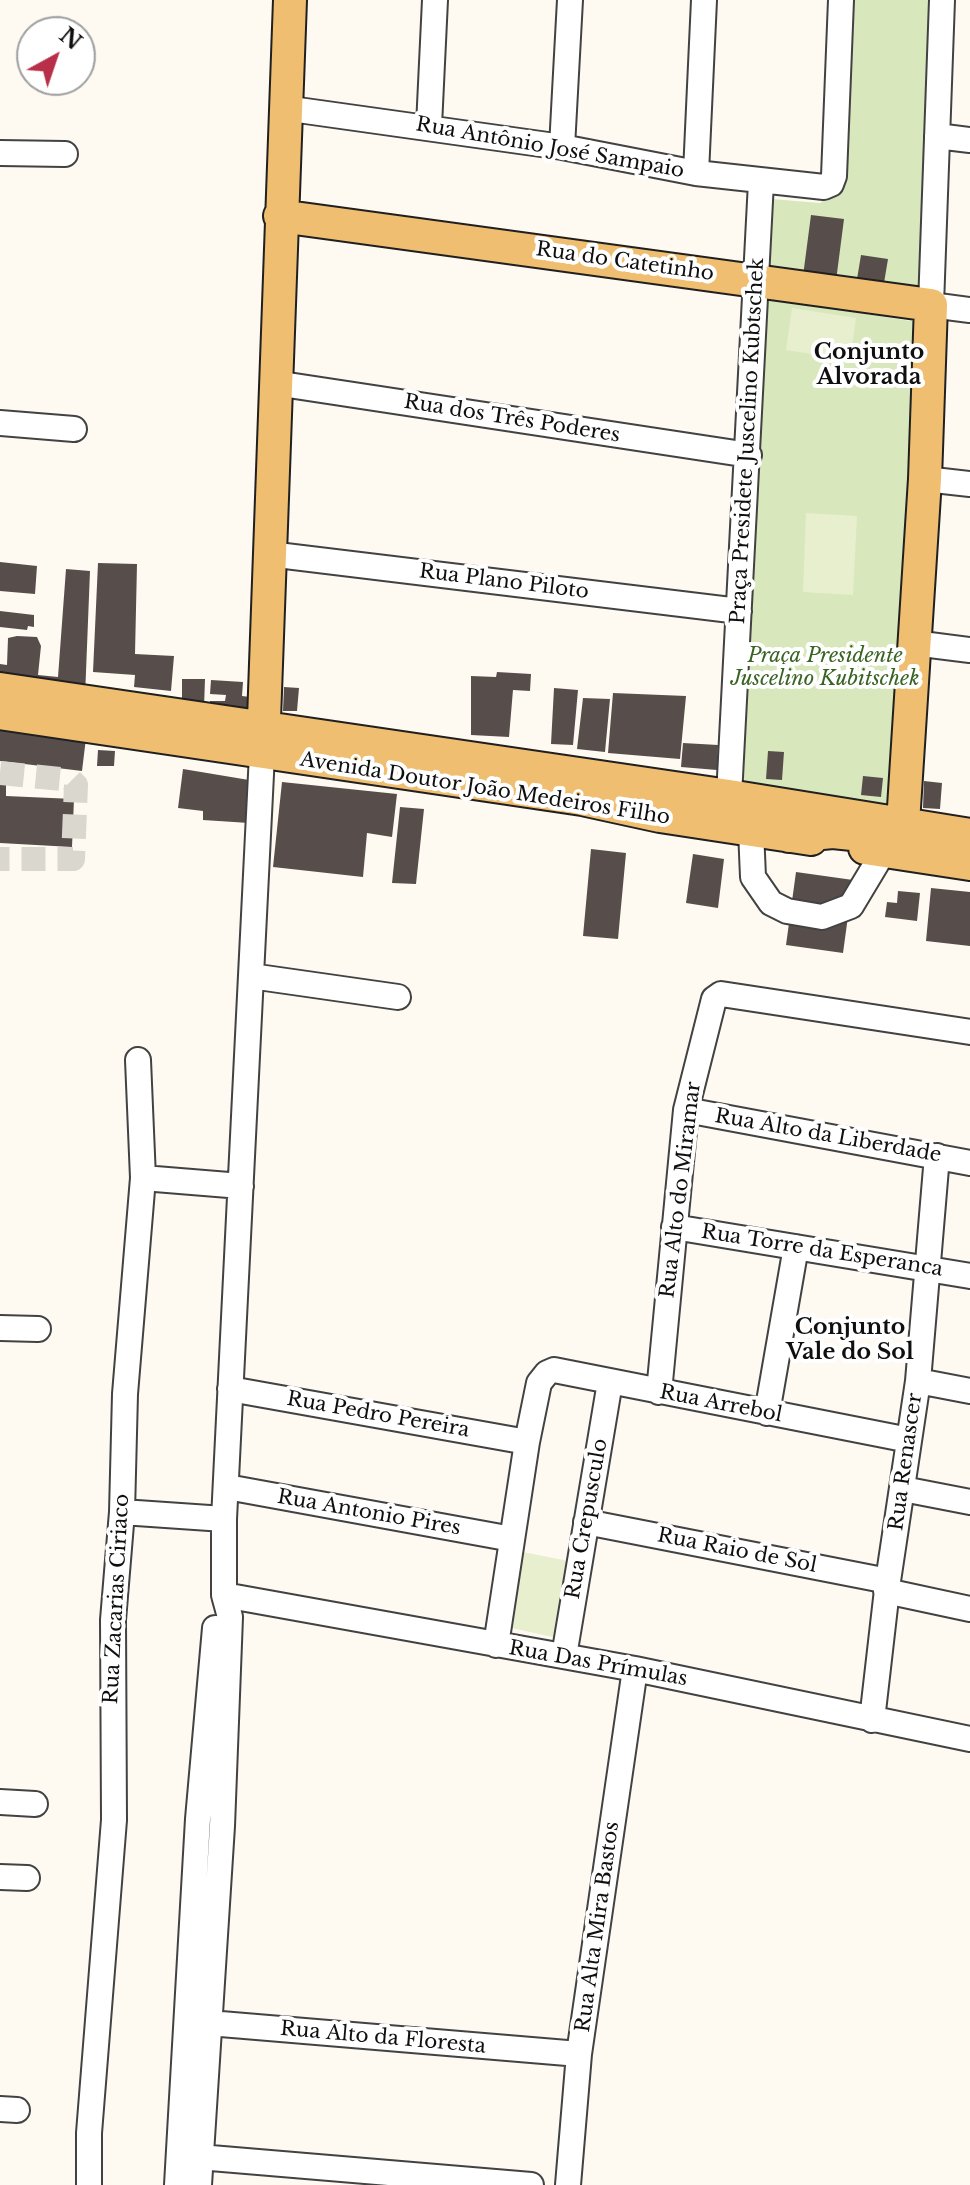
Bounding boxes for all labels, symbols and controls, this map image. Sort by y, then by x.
north arrow [16,16,96,96]
text: N [54,22,87,56]
street label: Rua Antônio José Sampaio [414,113,686,183]
street label: Rua do Catetinho [534,238,716,286]
street label: Praça Presidete Juscelino Kubtschek [726,257,770,625]
district label: Conjunto Alvorada [814,340,924,392]
street label: Rua dos Três Poderes [402,390,622,448]
street label: Rua Plano Piloto [418,560,590,604]
park label: Praça Presidente Juscelino Kubitschek [731,644,919,691]
street label: Avenida Doutor João Medeiros Filho [298,748,672,830]
street label: Rua Alto do Miramar [656,1080,706,1300]
street label: Rua Alto da Liberdade [713,1104,943,1168]
street label: Rua Torre da Esperanca [700,1220,944,1282]
district label: Conjunto Vale do Sol [786,1315,914,1366]
street label: Rua Arrebol [658,1380,784,1428]
street label: Rua Pedro Pereira [285,1387,471,1443]
street label: Rua Renascer [884,1392,928,1532]
street label: Rua Crepusculo [561,1437,613,1601]
street label: Rua Antonio Pires [275,1485,463,1541]
street label: Rua Zacarias Ciriaco [100,1493,134,1705]
street label: Rua Raio de Sol [655,1524,819,1578]
street label: Rua Das Prímulas [507,1636,689,1692]
street label: Rua Alta Mira Bastos [571,1820,625,2034]
street label: Rua Alto da Floresta [279,2017,487,2059]

